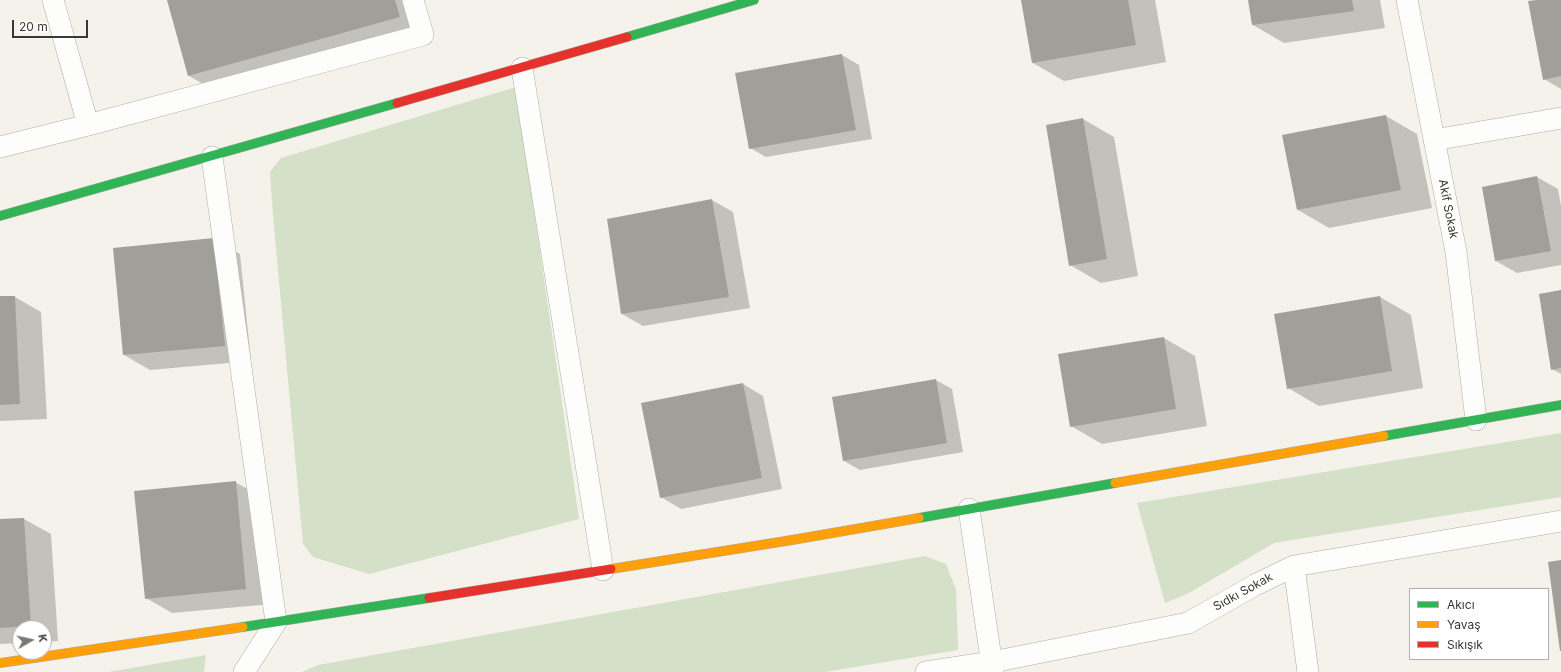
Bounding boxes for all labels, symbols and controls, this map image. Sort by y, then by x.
scale bar [14,12,90,38]
text: 20 m [19,19,48,34]
street label: Akif Sokak [1435,178,1461,240]
street label: Sıdkı Sokak [1211,570,1275,614]
legend [1409,588,1549,660]
text: Akıcı [1447,597,1475,612]
text: Yavaş [1447,617,1481,632]
north arrow [12,620,52,660]
text: K [35,633,50,643]
text: Sıkışık [1447,637,1483,652]

